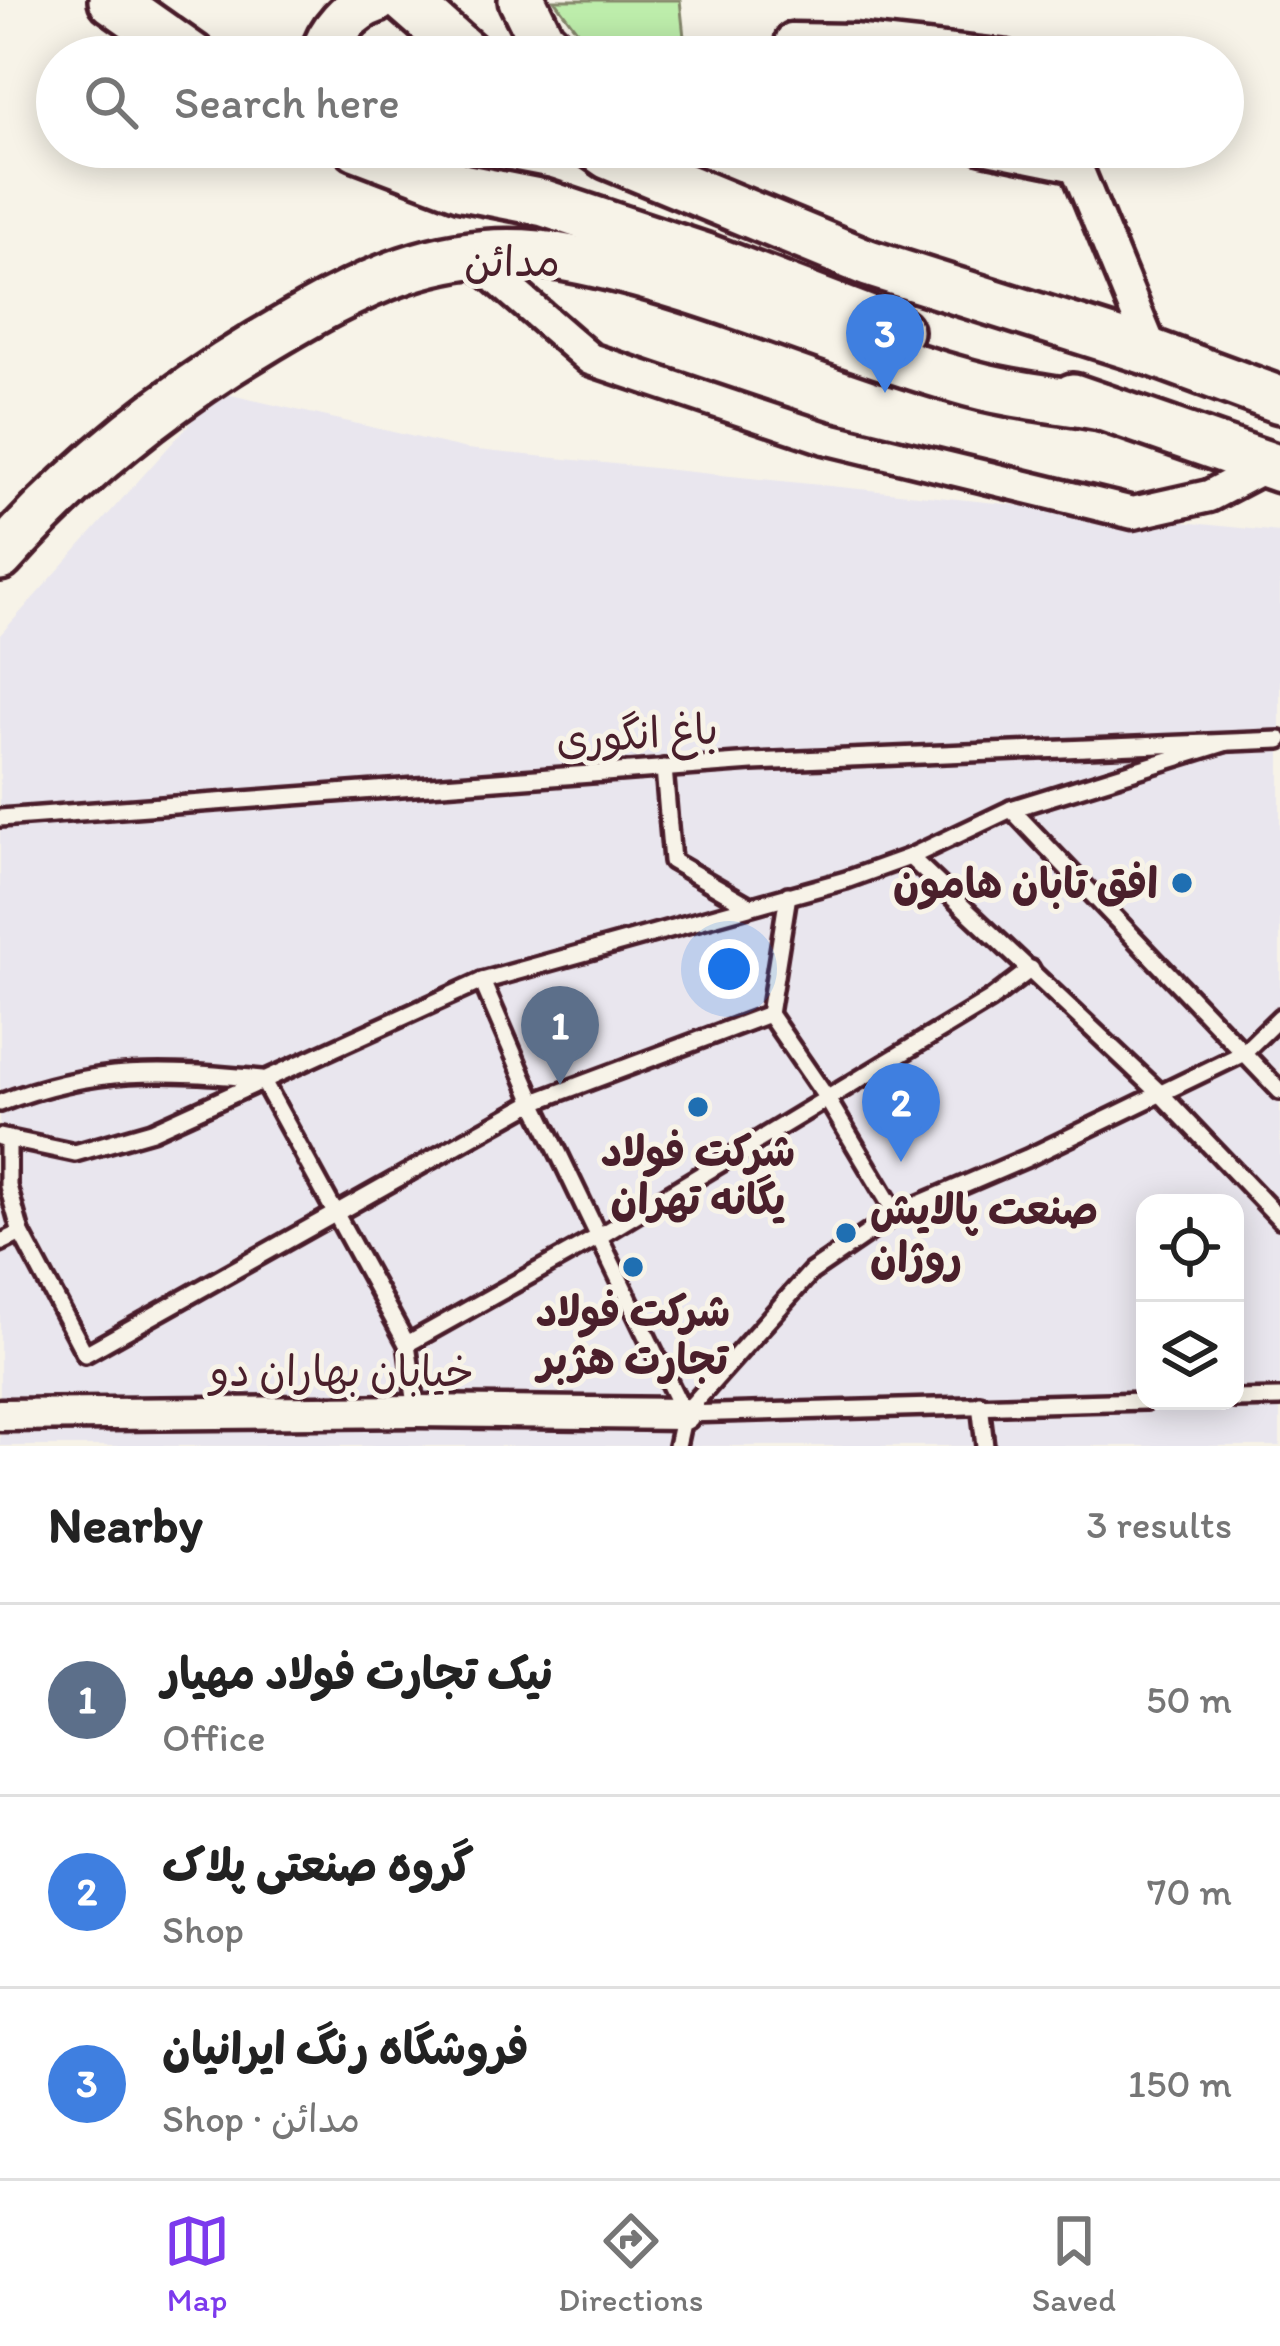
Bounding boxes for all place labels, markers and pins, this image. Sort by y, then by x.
pin: 3 [846,294,924,393]
place label: افق تابان هامون [893,858,1158,910]
marker: افق تابان هامون [1169,870,1195,896]
pin: 1 [521,986,599,1085]
pin: 2 [862,1063,940,1162]
marker: شرکت فولاد یگانه تهران [685,1094,711,1120]
place label: شرکت فولاد یگانه تهران [601,1126,795,1225]
place label: صنعت پالایش روژان [870,1184,1098,1284]
marker: صنعت پالایش روژان [833,1220,859,1246]
marker: شرکت فولاد تجارت هژبر [620,1254,646,1280]
place label: شرکت فولاد تجارت هژبر [534,1286,730,1385]

